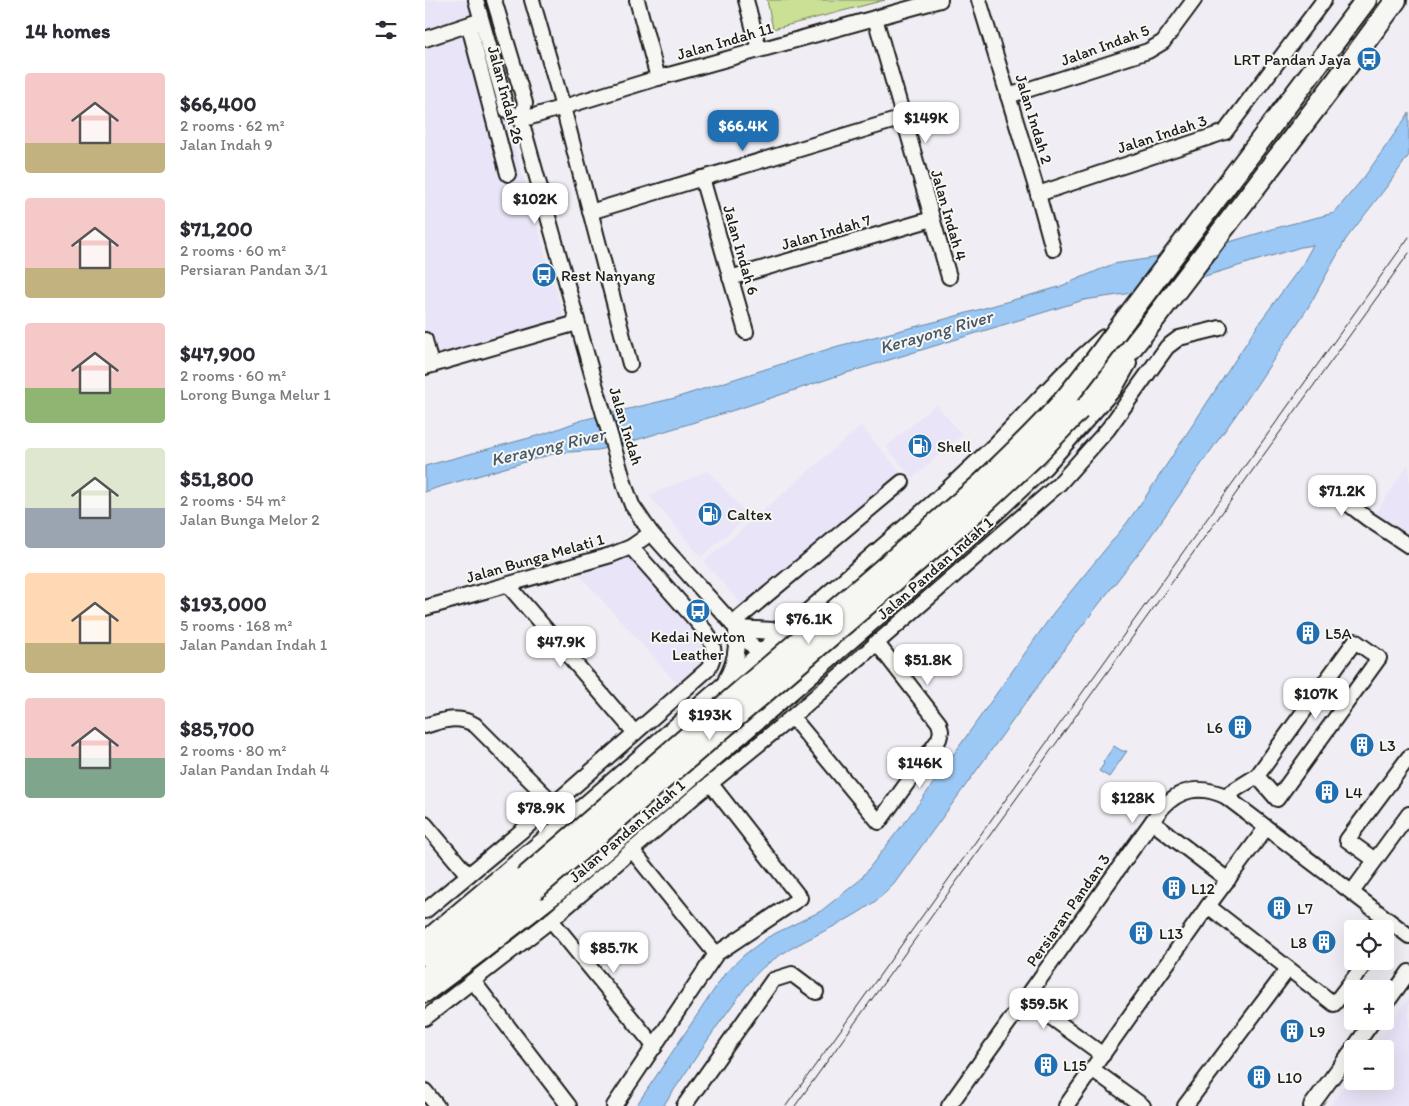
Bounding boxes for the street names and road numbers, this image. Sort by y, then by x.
street label: Jalan Indah 11 [675,18,776,64]
street label: Jalan Indah 5 [1058,20,1152,70]
street label: Jalan Indah 26 [484,44,528,146]
street label: Jalan Indah 2 [1011,72,1057,167]
street label: Jalan Indah 3 [1115,111,1209,157]
street label: Jalan Indah 4 [927,167,971,263]
street label: Jalan Indah 6 [719,203,763,297]
street label: Jalan Indah 7 [779,210,873,254]
street label: Jalan Indah [605,385,647,467]
street label: Jalan Pandan Indah 1 [873,512,997,623]
street label: Jalan Bunga Melati 1 [464,529,607,587]
street label: Jalan Pandan Indah 1 [565,775,689,886]
street label: Persiaran Pandan 3 [1022,850,1114,970]

